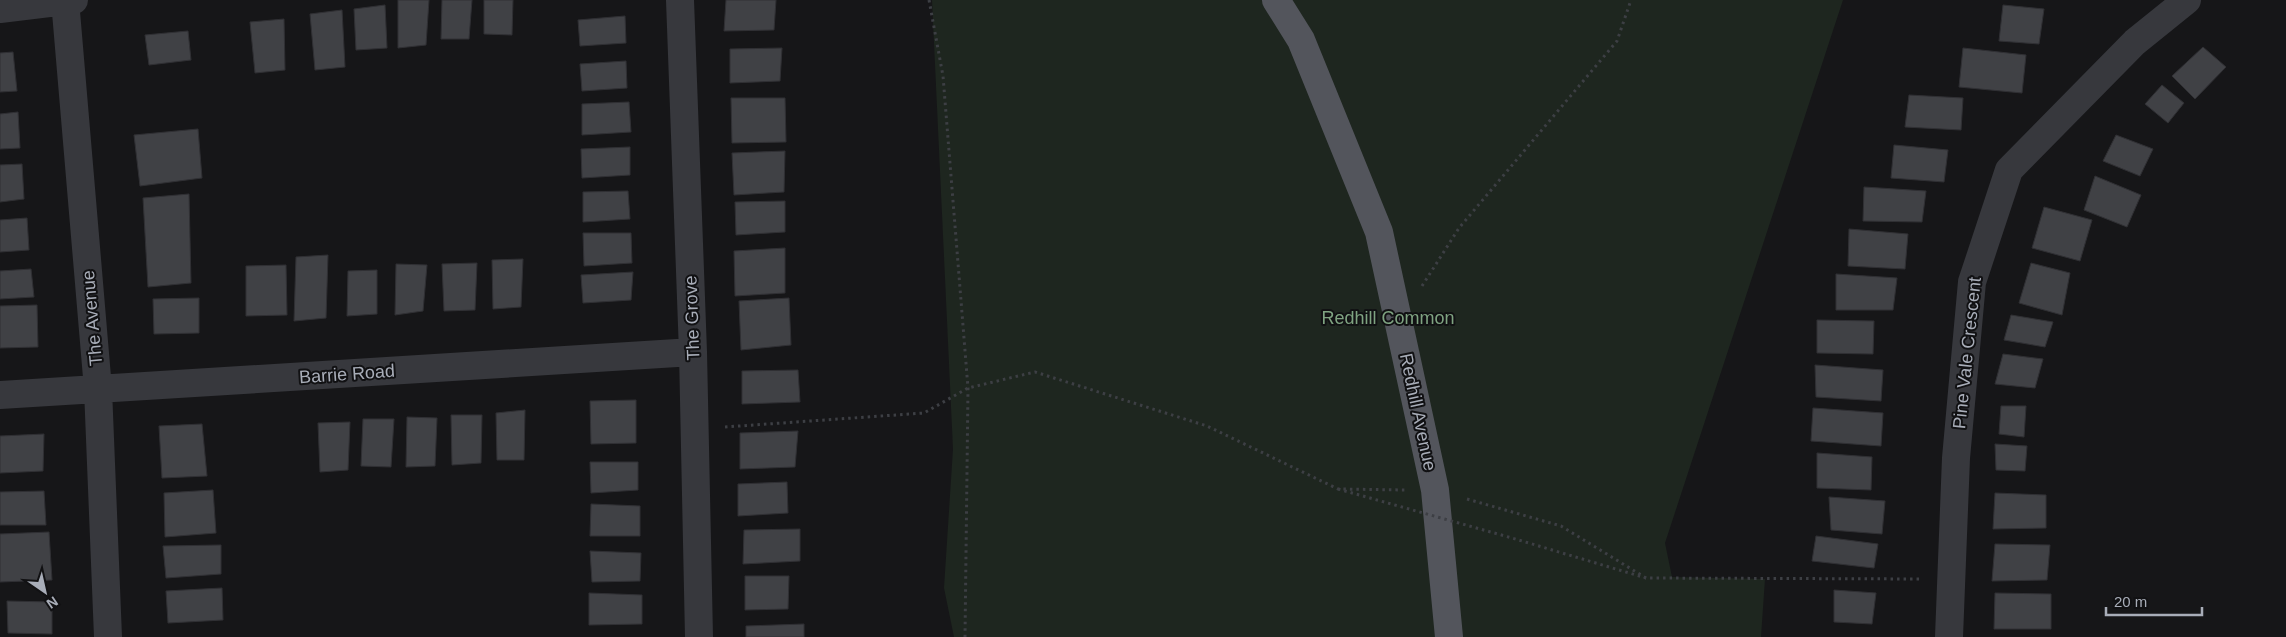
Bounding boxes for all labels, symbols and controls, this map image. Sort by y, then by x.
street label: The Avenue [78,269,106,367]
street label: The Grove [681,275,703,361]
street label: Pine Vale Crescent [1949,276,1985,430]
park label: Redhill Common [1321,308,1455,328]
street label: Redhill Avenue [1396,351,1440,473]
street label: Barrie Road [298,361,396,387]
north arrow [20,567,70,617]
scale bar [2106,584,2202,616]
text: N [44,593,61,612]
text: 20 m [2114,593,2147,610]

